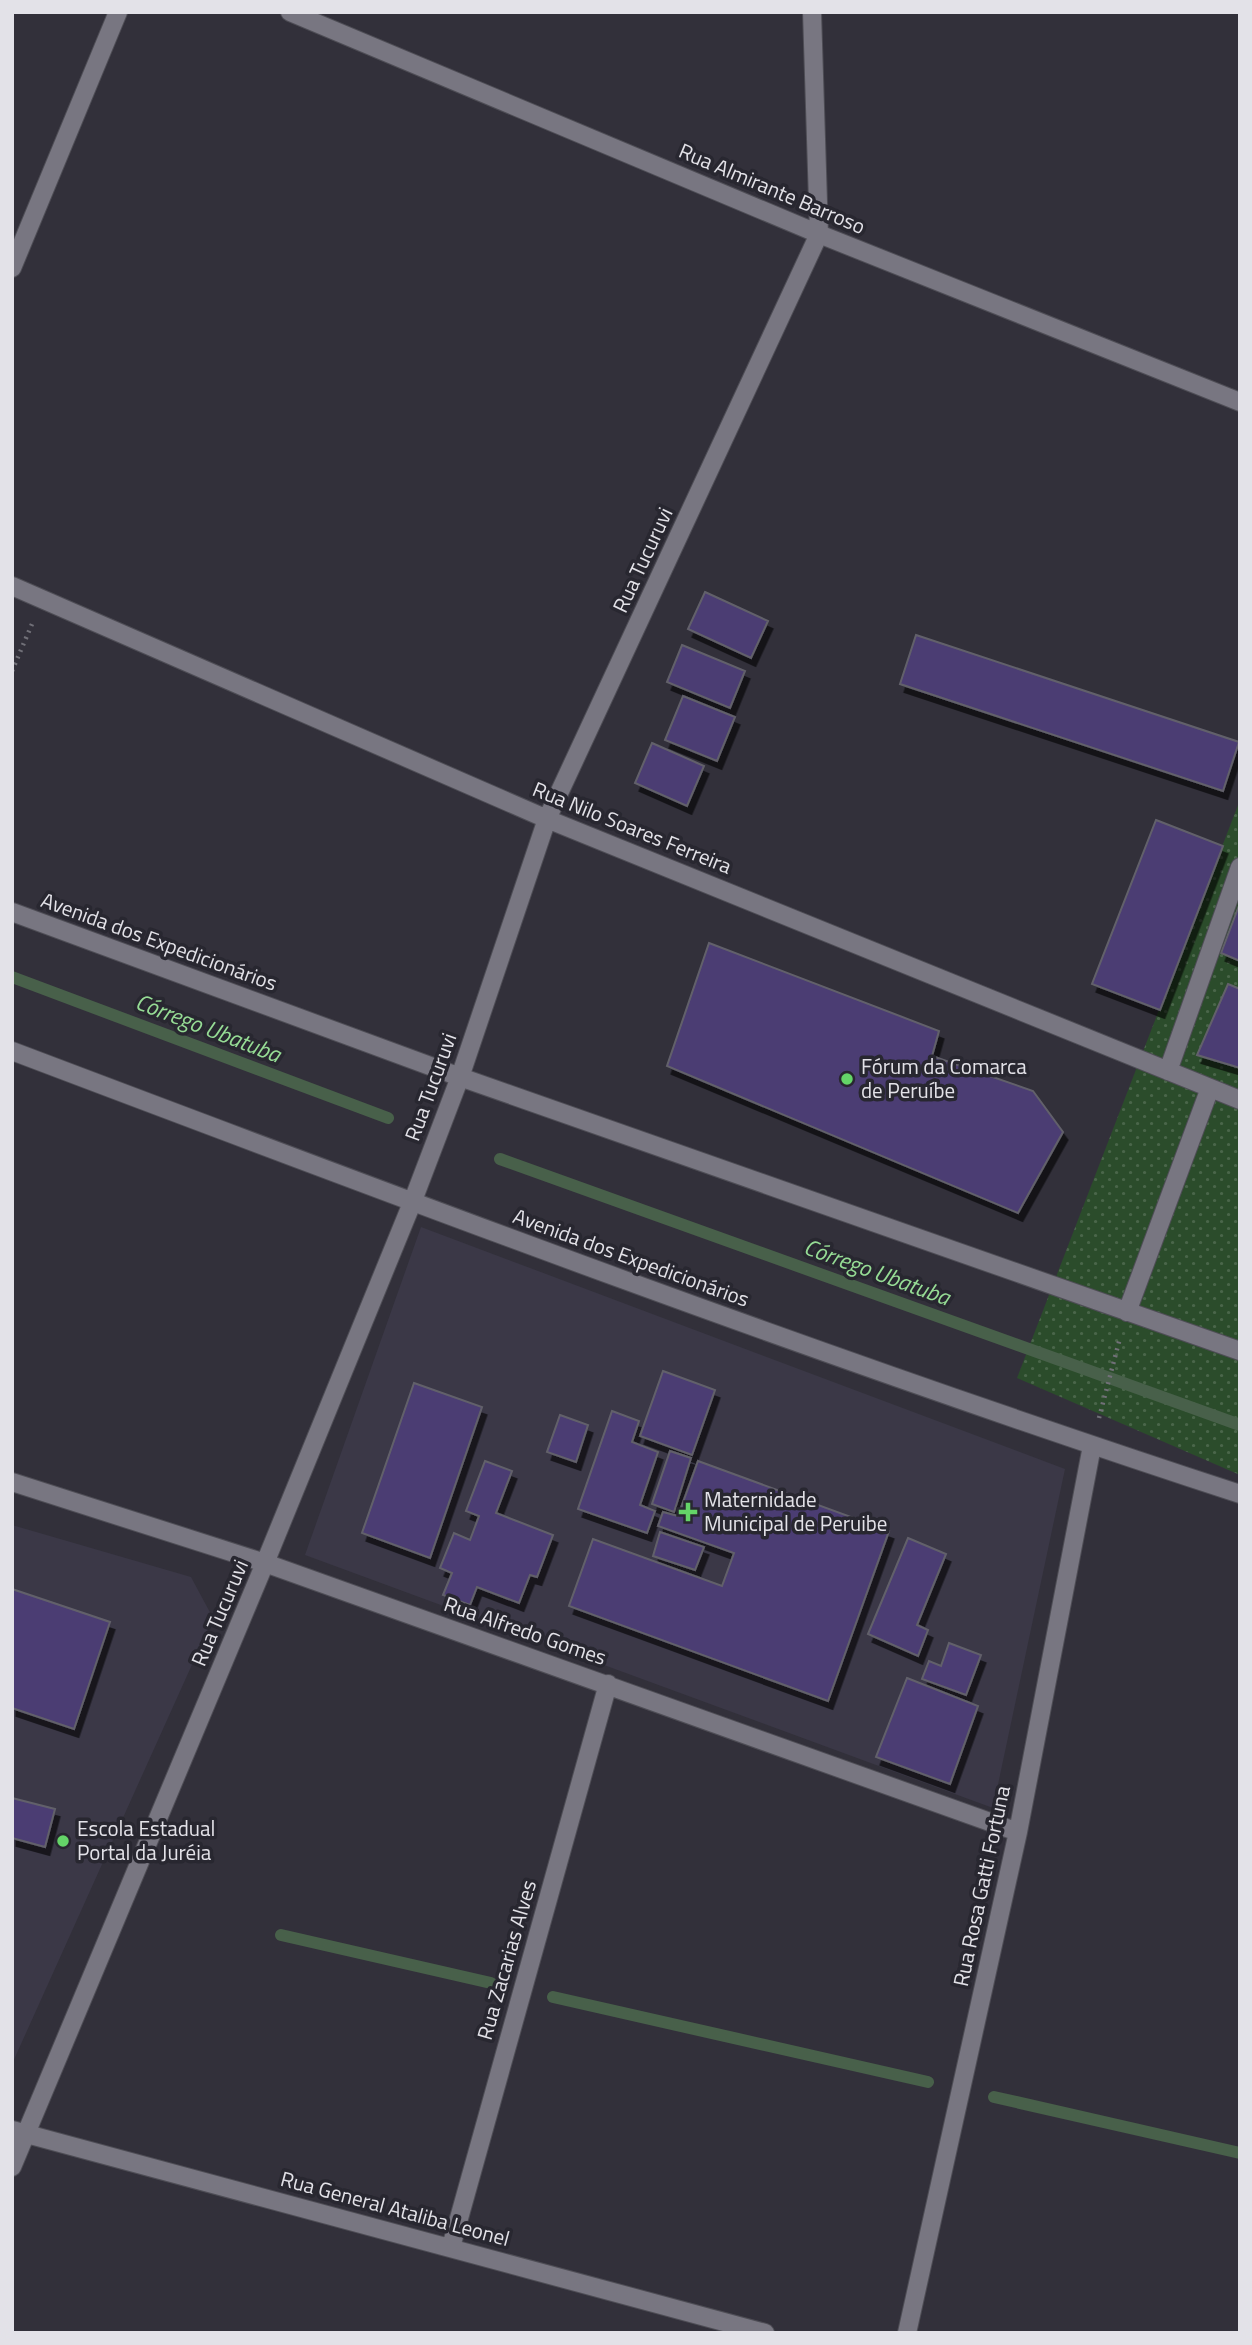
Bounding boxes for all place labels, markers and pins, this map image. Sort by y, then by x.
place label: Fórum da Comarca de Peruíbe [861,1050,1027,1106]
marker: Fórum da Comarca de Peruíbe [839,1071,855,1087]
place label: Maternidade Municipal de Peruibe [704,1483,887,1539]
marker: Maternidade Municipal de Peruibe [678,1502,698,1522]
place label: Escola Estadual Portal da Juréia [77,1812,215,1868]
marker: Escola Estadual Portal da Juréia [55,1833,71,1849]

